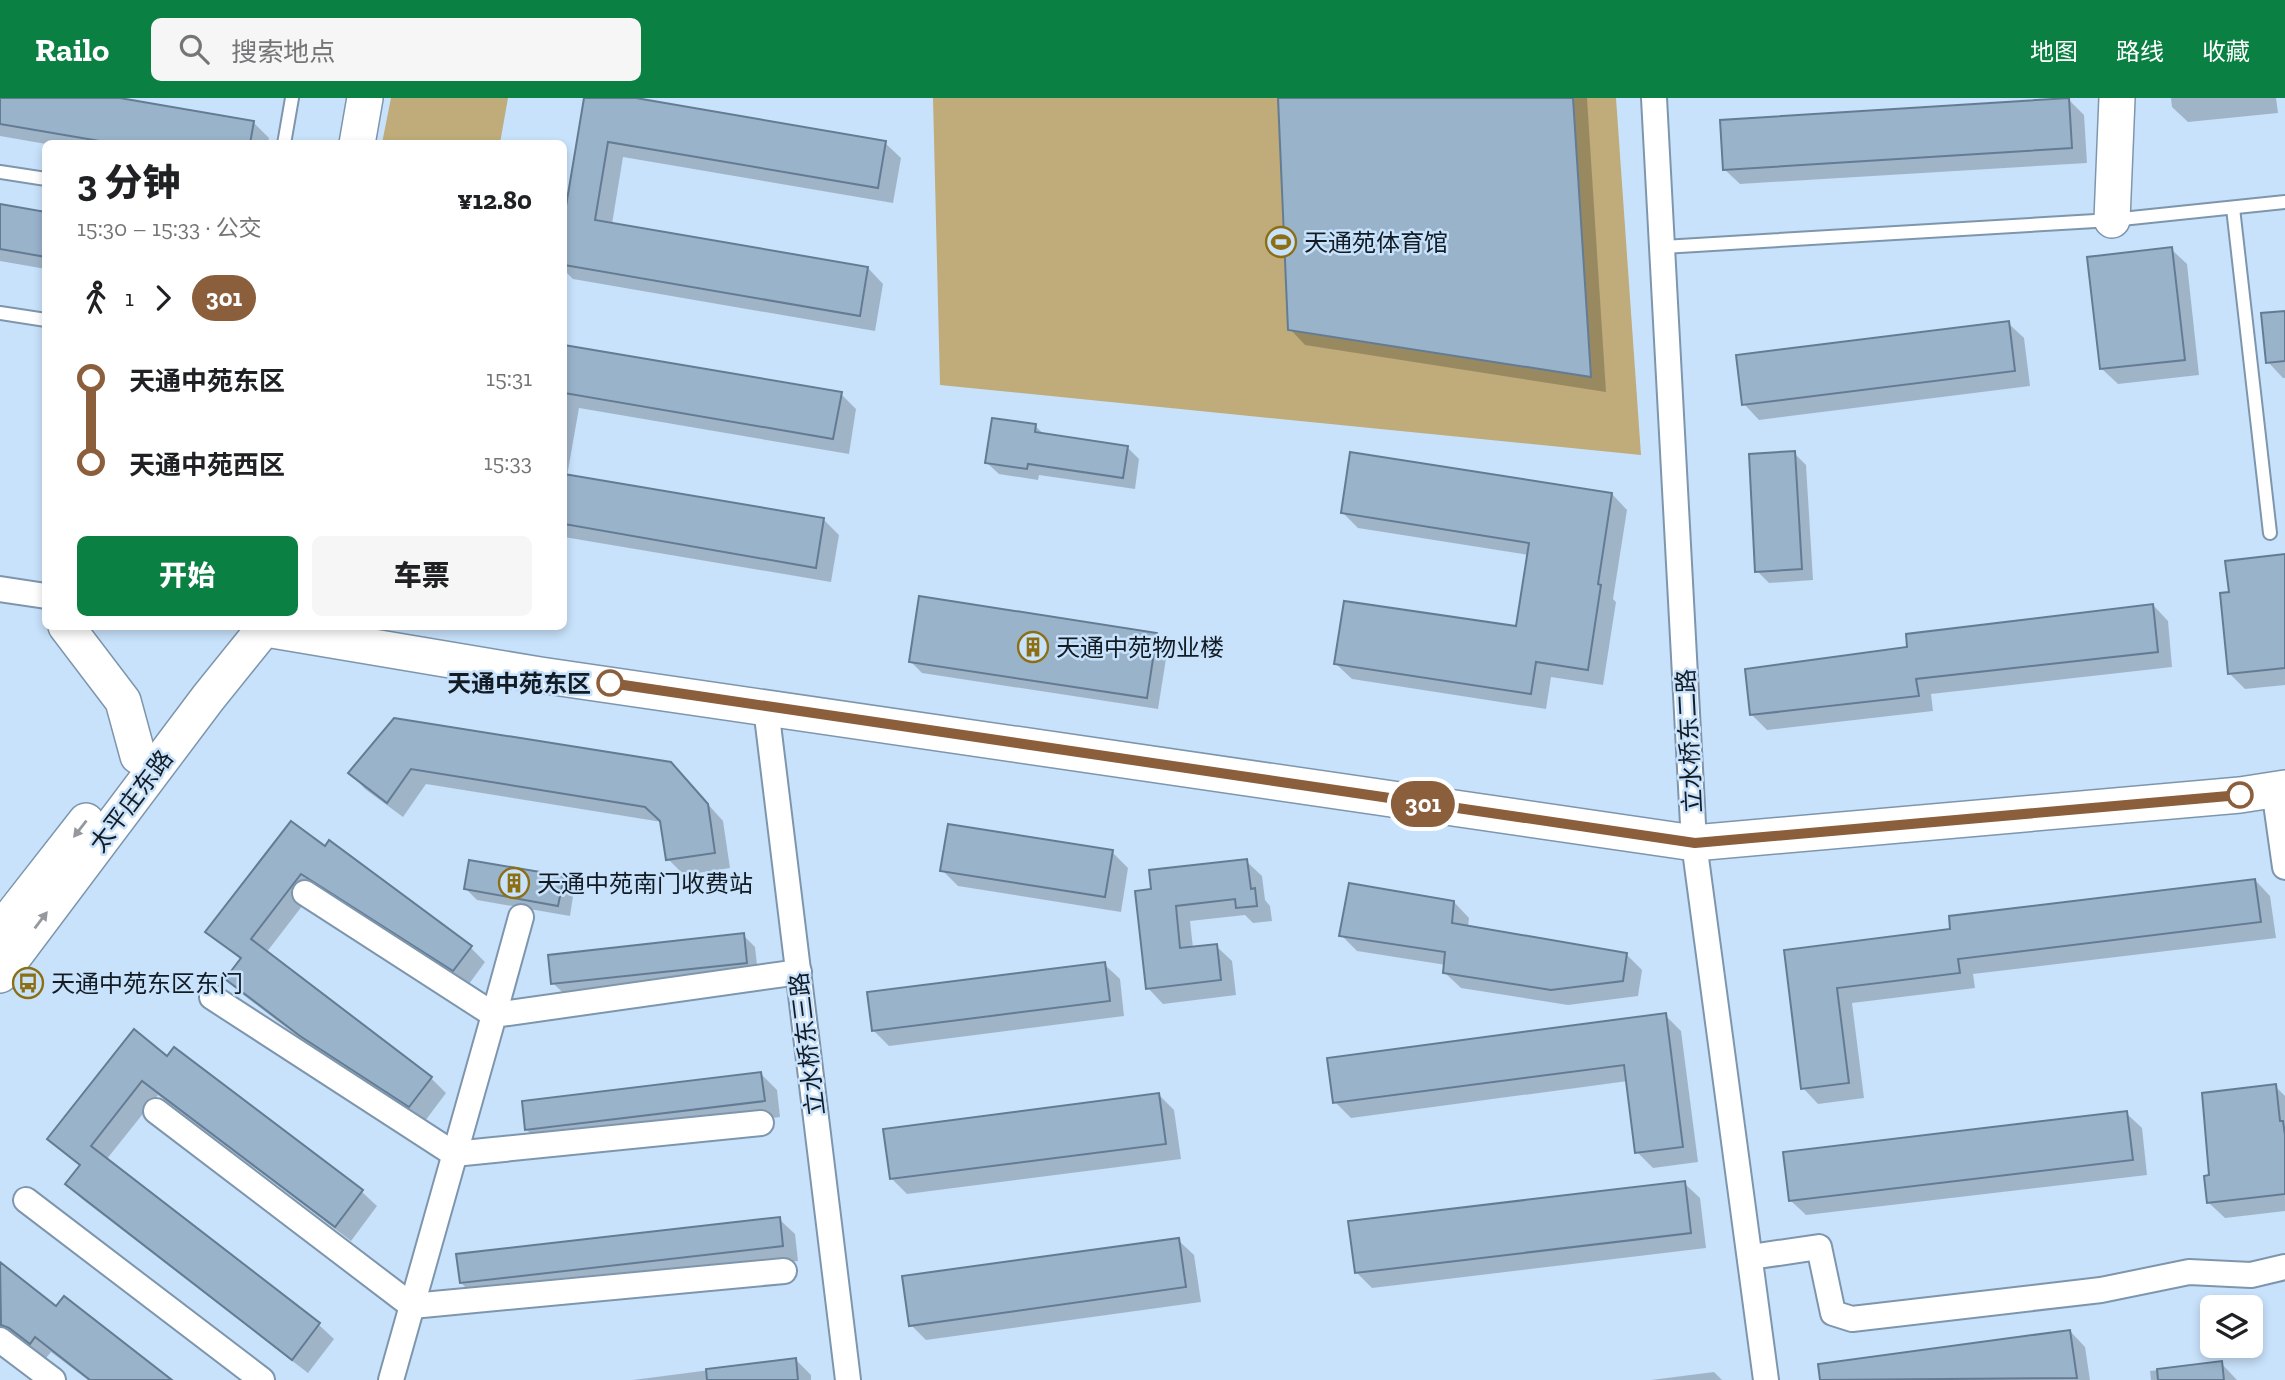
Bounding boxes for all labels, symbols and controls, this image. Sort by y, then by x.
search box [151,18,641,81]
text: Railo [35,30,109,69]
icon: search [175,30,213,68]
text: 搜索地点 [231,36,335,68]
text: 地图 [2030,37,2078,66]
text: 路线 [2116,37,2164,66]
text: 收藏 [2202,37,2250,66]
text: 3 分钟 [77,160,180,206]
text: ¥12.80 [457,184,532,216]
text: 15:30 – 15:33 · 公交 [77,214,262,242]
sports icon: 天通苑体育馆 [1264,225,1298,259]
place label: 天通苑体育馆 [1304,228,1448,257]
icon: walk [77,279,115,317]
icon: forward [144,279,182,317]
text: 301 [206,283,242,312]
text: 1 [125,284,134,312]
text: 15:31 [486,364,532,392]
text: 天通中苑东区 [129,365,285,397]
text: 15:33 [484,448,532,476]
text: 天通中苑西区 [129,449,285,481]
button: 开始 [77,536,298,616]
button: 车票 [312,536,532,616]
building icon: 天通中苑物业楼 [1016,630,1050,664]
place label: 天通中苑物业楼 [1056,633,1224,662]
street label: 立水桥东二路 [1671,668,1707,814]
place label: 天通中苑东区 [447,669,591,698]
marker: 天通中苑东区 [597,670,623,696]
street label: 太平庄东路 [83,744,179,858]
line badge: 301 [1383,781,1463,827]
unlabelled marker [2227,782,2253,808]
text: 301 [1405,789,1441,818]
one-way arrow [73,819,88,837]
building icon: 天通中苑南门收费站 [497,866,531,900]
place label: 天通中苑南门收费站 [537,869,753,898]
one-way arrow [34,911,48,930]
bus stop icon: 天通中苑东区东门 [11,966,45,1000]
place label: 天通中苑东区东门 [51,969,243,998]
street label: 立水桥东三路 [784,971,830,1117]
map controls [2200,1295,2263,1358]
button: layers [2200,1295,2263,1358]

